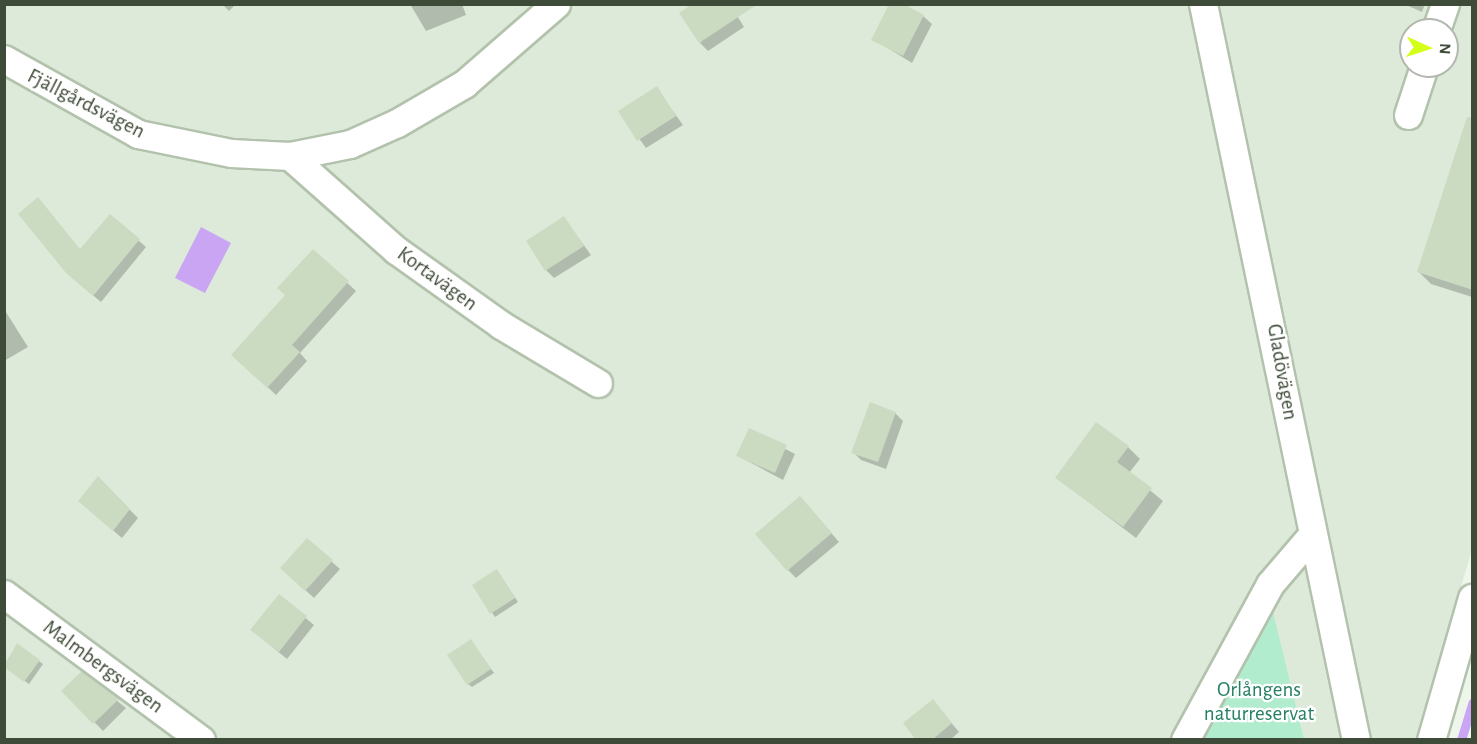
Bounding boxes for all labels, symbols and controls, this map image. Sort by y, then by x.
north arrow [1399,18,1459,78]
text: N [1437,43,1453,55]
street label: Fjällgårdsvägen [23,64,149,144]
street label: Kortavägen [392,241,482,317]
street label: Gladövägen [1261,322,1303,422]
street label: Malmbergsvägen [38,615,168,719]
park label: Orlångens naturreservat [1204,677,1314,727]

